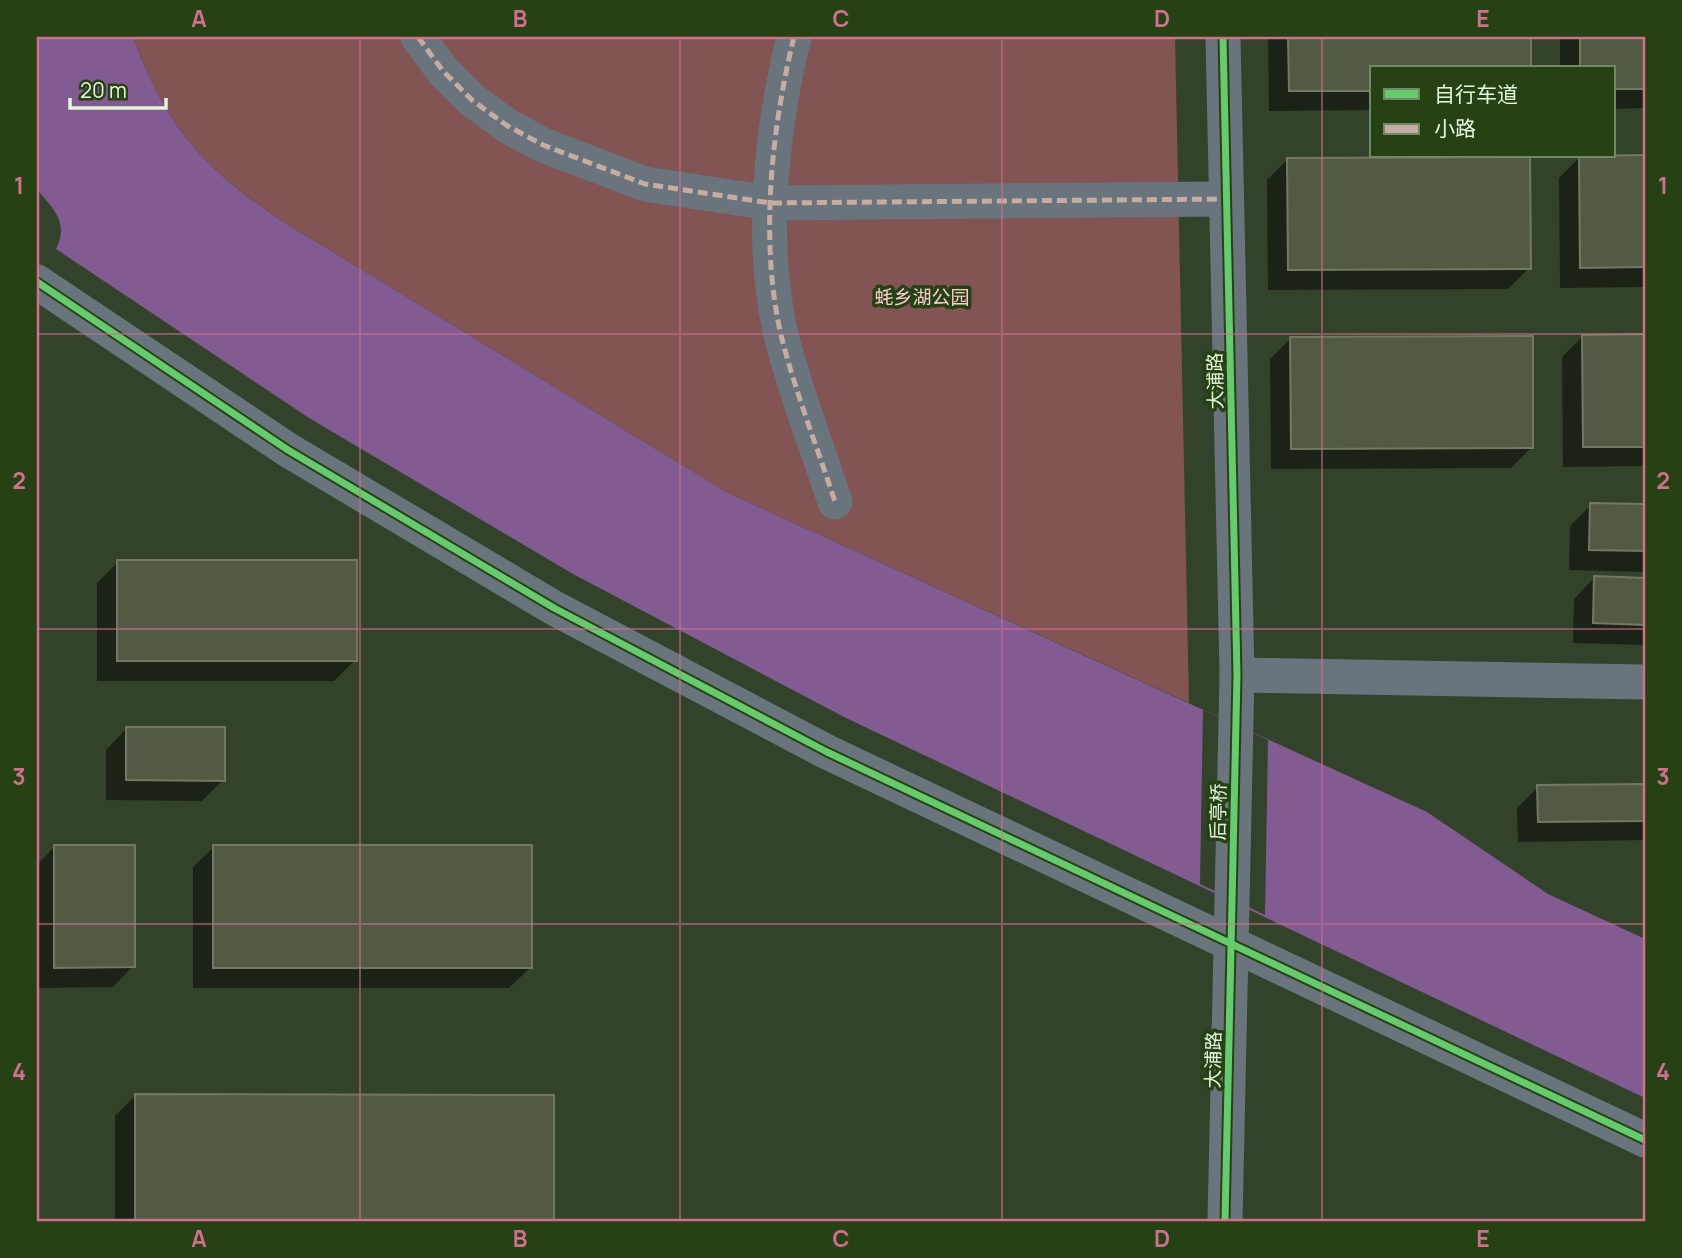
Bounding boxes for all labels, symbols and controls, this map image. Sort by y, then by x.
text: A [191,2,207,34]
text: B [513,2,527,34]
text: C [833,2,850,34]
text: D [1154,2,1170,34]
text: E [1476,2,1490,34]
scale bar [70,66,166,110]
legend [1370,66,1616,158]
text: 20 m [80,76,127,104]
text: 自行车道 [1434,80,1518,108]
text: 小路 [1434,114,1476,142]
text: 1 [14,169,24,201]
text: 1 [1658,169,1668,201]
park label: 蚝乡湖公园 [874,284,970,310]
street label: 大浦路 [1202,352,1228,410]
text: 2 [12,464,26,496]
text: 2 [1656,464,1670,496]
text: 3 [12,760,26,792]
text: 3 [1656,760,1670,792]
street label: 后亭桥 [1205,783,1231,841]
street label: 大浦路 [1200,1031,1226,1089]
text: 4 [12,1055,26,1087]
text: 4 [1656,1055,1670,1087]
text: A [191,1222,207,1254]
text: B [513,1222,527,1254]
text: C [833,1222,850,1254]
text: D [1154,1222,1170,1254]
text: E [1476,1222,1490,1254]

